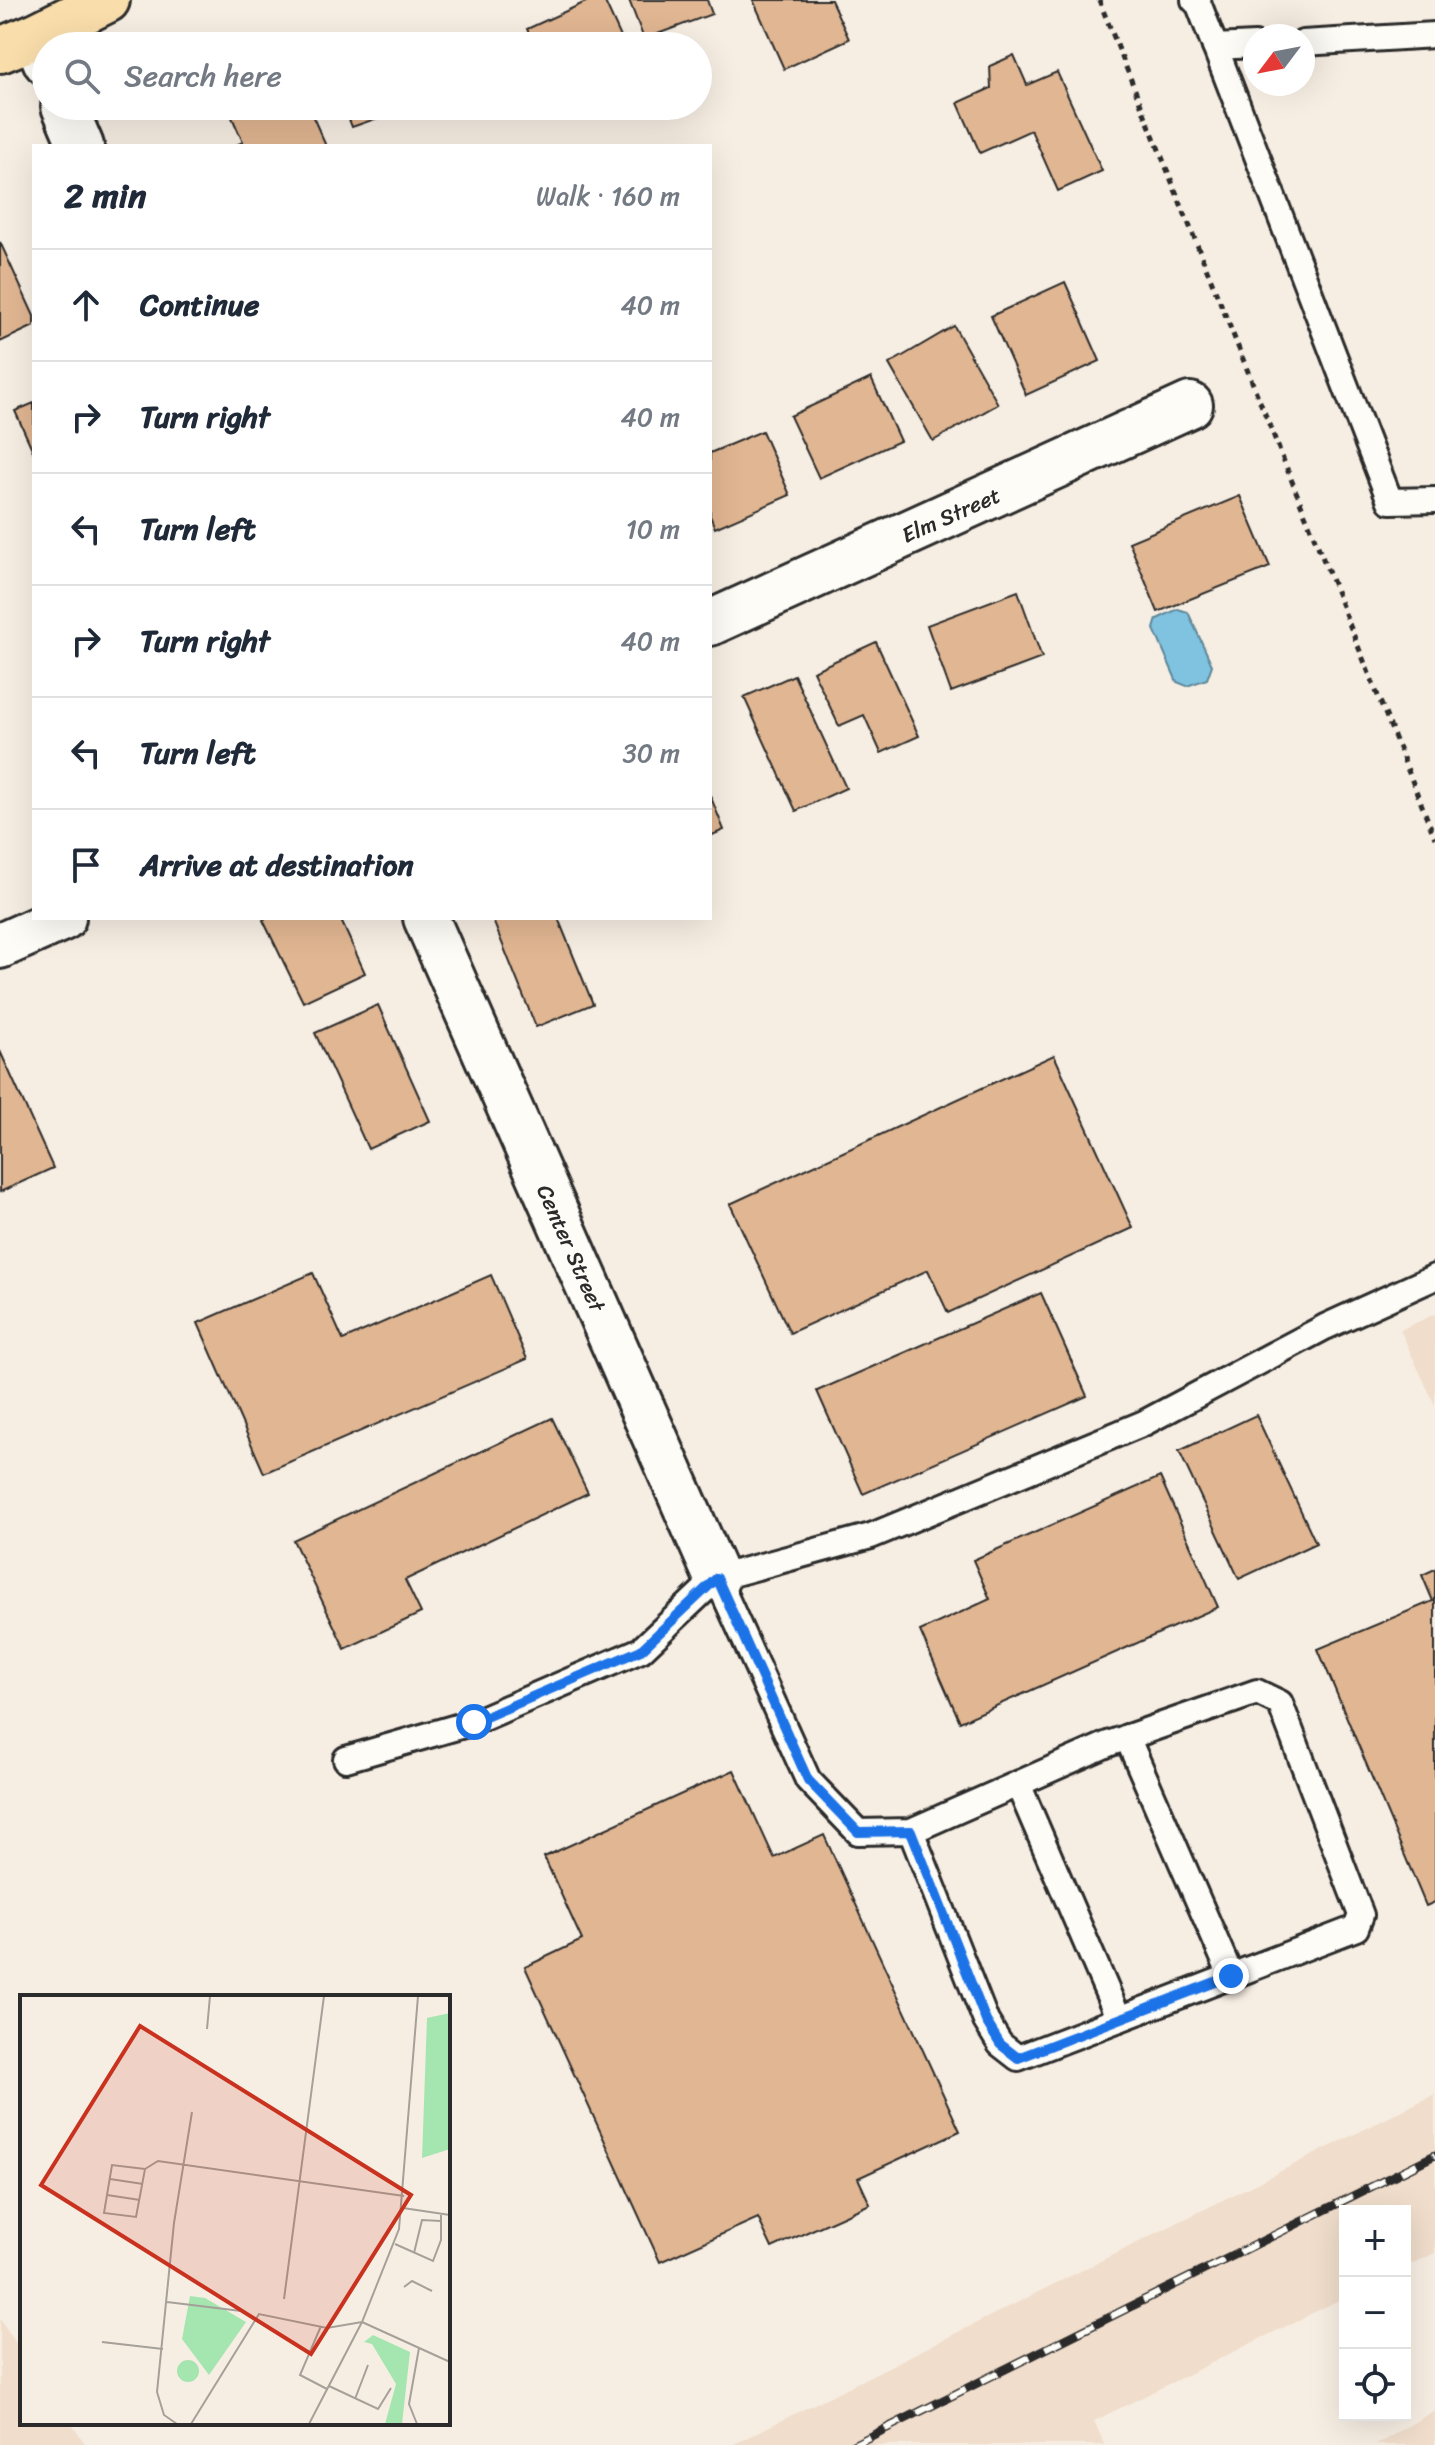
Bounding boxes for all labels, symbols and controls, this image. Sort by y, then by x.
north arrow [1243,24,1315,96]
search box [32,32,712,120]
text: Search here [124,49,282,103]
icon: search [60,54,104,98]
text: 2 min [64,166,146,226]
text: Walk · 160 m [536,173,680,219]
text: Continue [140,278,259,332]
text: 40 m [621,282,680,328]
icon: ahead [64,283,108,327]
text: Turn right [140,390,270,444]
text: 40 m [621,394,680,440]
icon: right [64,395,108,439]
street label: Elm Street [895,476,1007,554]
text: Turn left [140,502,256,556]
text: 10 m [626,506,680,552]
icon: left [64,507,108,551]
text: Turn right [140,614,270,668]
text: 40 m [621,618,680,664]
icon: right [64,619,108,663]
text: Turn left [140,726,256,780]
text: 30 m [623,730,680,776]
icon: left [64,731,108,775]
text: Arrive at destination [140,838,414,892]
icon: arrive [64,843,108,887]
street label: Center Street [526,1178,617,1319]
route start [456,1704,492,1740]
route end [1213,1958,1249,1994]
inset map [20,1995,450,2425]
map controls [1339,2205,1411,2421]
button: + [1339,2205,1411,2277]
button: − [1339,2277,1411,2349]
button: locate [1339,2349,1411,2421]

